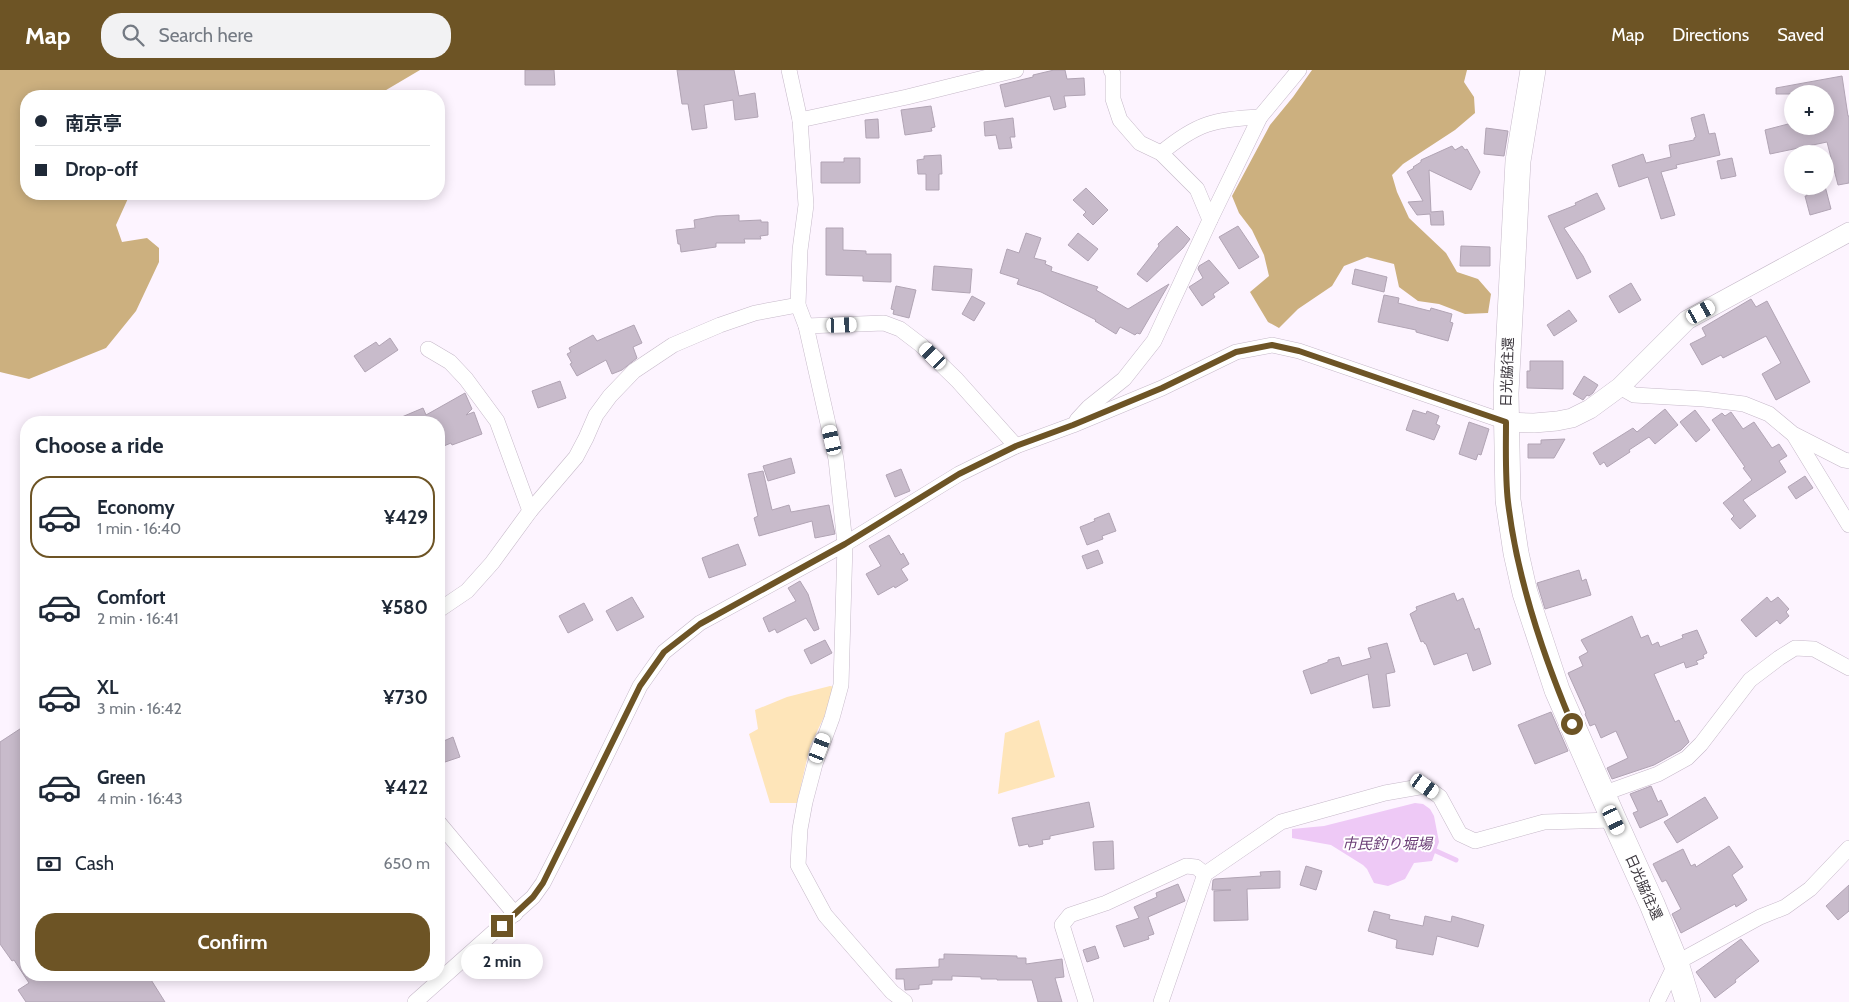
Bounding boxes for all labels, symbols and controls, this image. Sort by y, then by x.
search box [101,13,451,58]
text: Map [25,21,71,50]
icon: search [119,21,147,49]
text: Search here [159,24,253,47]
text: Map [1611,24,1644,46]
text: Directions [1672,24,1749,46]
text: Saved [1777,24,1824,46]
map controls [1784,85,1834,195]
button: + [1784,85,1834,135]
text: 南京亭 [65,112,122,135]
button: − [1784,145,1834,195]
text: Drop-off [65,158,138,181]
car [1684,298,1717,326]
car [826,317,857,333]
street label: 日光脇往還 [1497,337,1517,407]
car [917,340,948,372]
car [821,424,842,456]
text: Choose a ride [35,432,164,459]
icon: car [37,495,82,540]
text: Economy [97,496,175,519]
text: ¥429 [384,506,428,529]
text: 1 min · 16:40 [97,519,181,538]
icon: car [37,585,82,630]
text: Comfort [97,586,166,609]
text: ¥580 [381,596,428,619]
text: 2 min · 16:41 [97,609,178,628]
icon: car [37,675,82,720]
text: XL [97,676,118,699]
text: ¥730 [383,686,428,709]
text: 3 min · 16:42 [97,699,182,718]
route start [1561,713,1583,735]
car [807,731,832,765]
icon: car [37,765,82,810]
text: Green [97,766,146,789]
car [1408,771,1441,801]
text: ¥422 [385,776,428,799]
text: 4 min · 16:43 [97,789,183,808]
car [1600,803,1627,837]
water label: 市民釣り堀場 [1342,835,1434,853]
icon: cash [35,850,63,878]
street label: 日光脇往還 [1622,851,1666,923]
text: Cash [75,852,114,875]
text: 650 m [383,854,430,873]
button: Confirm [35,913,430,971]
route end [491,915,513,937]
callout: 2 min [461,944,543,978]
text: 2 min [483,952,521,971]

